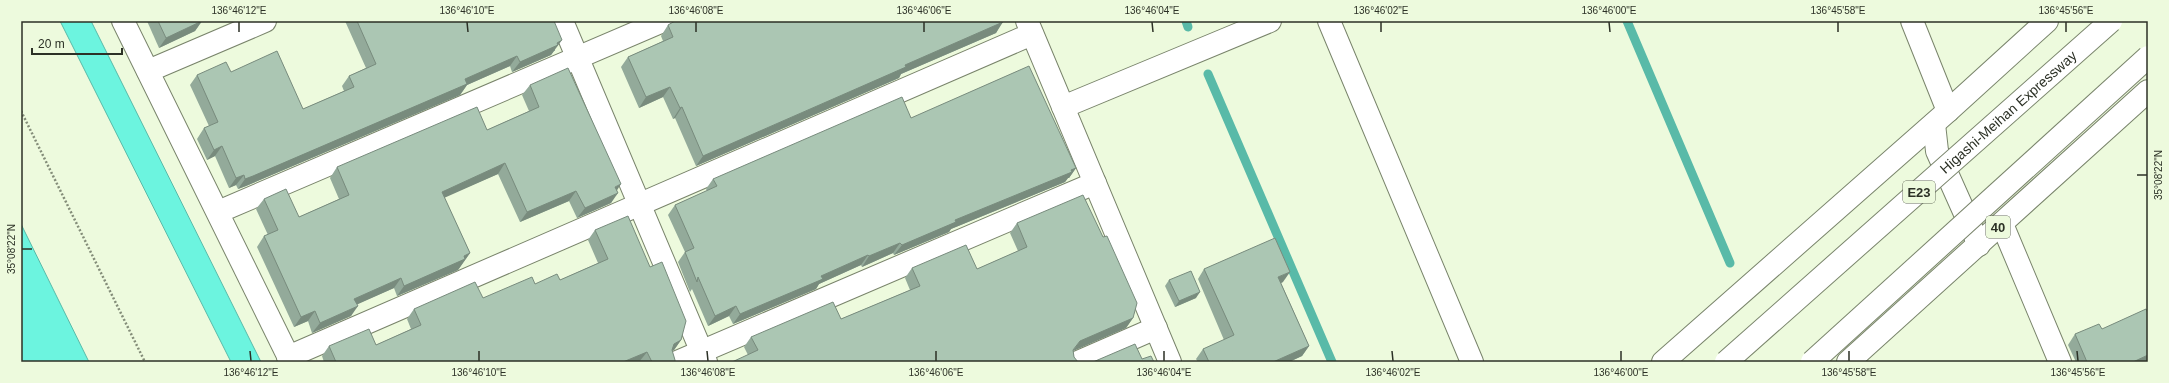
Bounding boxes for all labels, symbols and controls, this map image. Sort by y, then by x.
text: 136°46'12"E [211,5,267,16]
text: 136°46'10"E [439,5,495,16]
text: 136°46'08"E [668,5,724,16]
text: 136°46'06"E [896,5,952,16]
text: 136°46'04"E [1124,5,1180,16]
text: 136°46'02"E [1353,5,1409,16]
text: 136°46'00"E [1581,5,1637,16]
text: 136°45'58"E [1810,5,1866,16]
text: 136°45'56"E [2038,5,2094,16]
scale bar [32,30,122,56]
text: 20 m [38,37,65,51]
street label: Higashi-Meihan Expressway [1937,47,2080,177]
text: 35°08'22"N [2153,150,2164,200]
road number: E23 [1903,181,1935,203]
road number: 40 [1986,216,2010,238]
text: 35°08'22"N [6,224,17,274]
text: 136°46'12"E [223,367,279,378]
text: 136°46'10"E [451,367,507,378]
text: 136°46'08"E [680,367,736,378]
text: 136°46'06"E [908,367,964,378]
text: 136°46'04"E [1136,367,1192,378]
text: 136°46'02"E [1365,367,1421,378]
text: 136°46'00"E [1593,367,1649,378]
text: 136°45'58"E [1821,367,1877,378]
text: 136°45'56"E [2050,367,2106,378]

